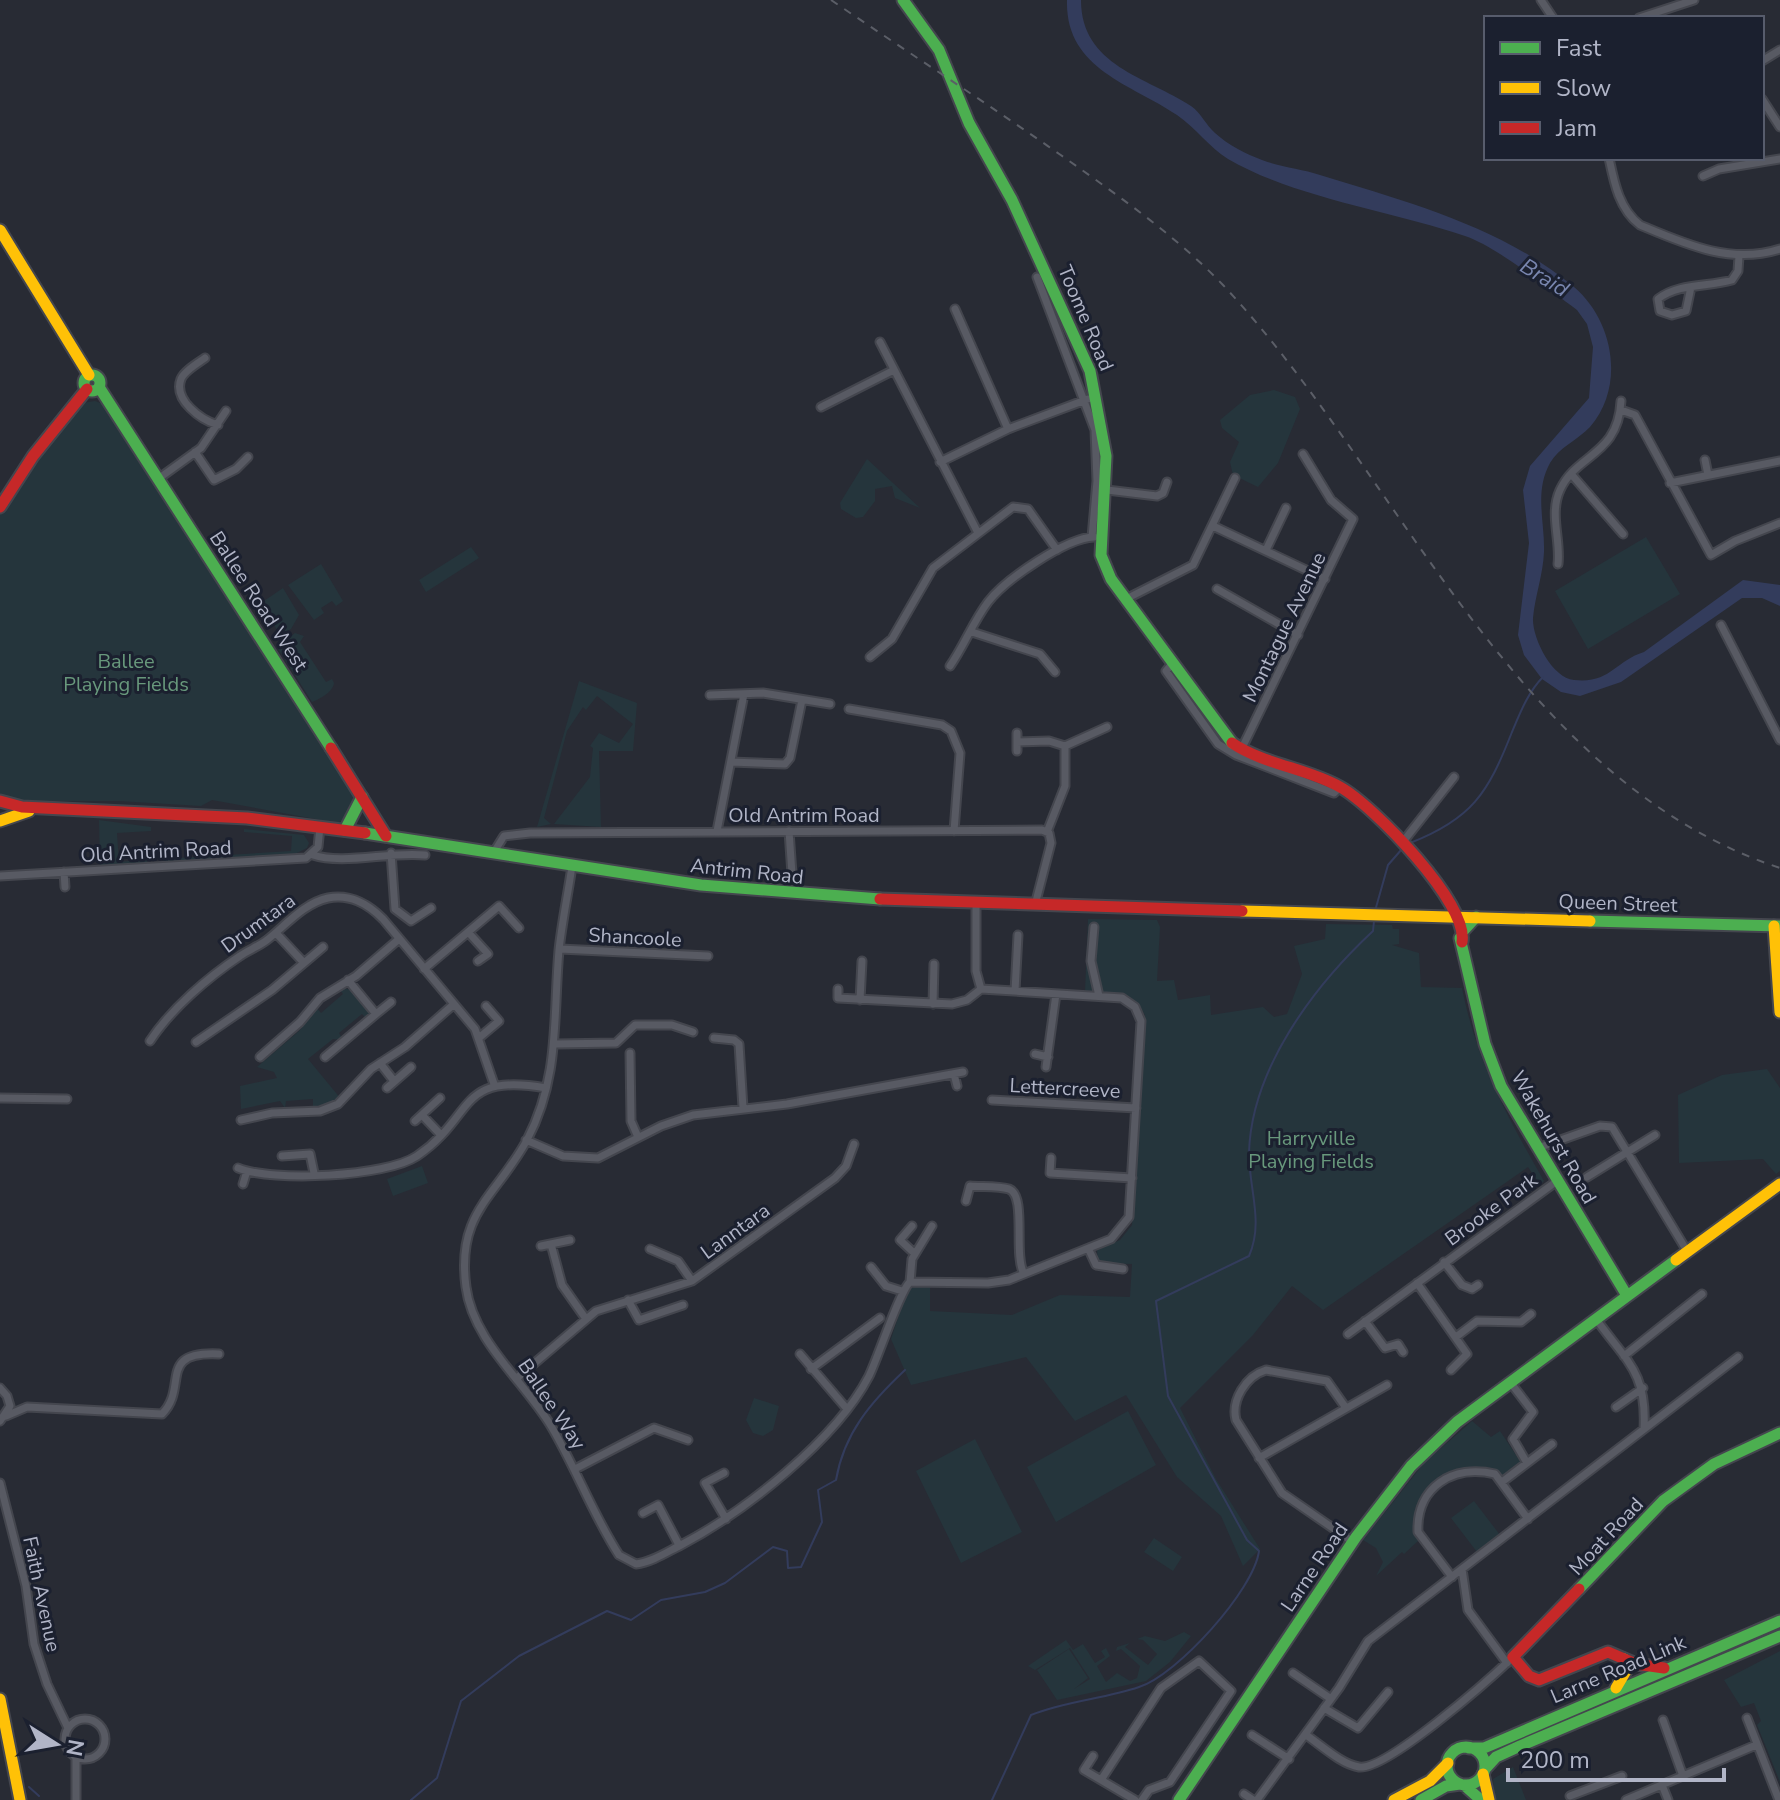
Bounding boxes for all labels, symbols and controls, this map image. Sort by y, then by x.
legend [1484,16,1764,160]
text: Fast [1556,32,1602,64]
text: Slow [1556,72,1611,104]
text: Jam [1555,112,1597,144]
water label: Braid [1514,251,1575,304]
street label: Toome Road [1051,261,1120,375]
street label: Ballee Road West [203,526,315,677]
street label: Montague Avenue [1236,548,1333,707]
park label: Ballee Playing Fields [63,648,189,698]
street label: Old Antrim Road [728,802,880,829]
street label: Old Antrim Road [80,834,232,869]
street label: Antrim Road [689,852,805,891]
street label: Drumtara [216,887,301,959]
street label: Queen Street [1558,888,1679,919]
street label: Shancoole [588,922,682,953]
street label: Wakehurst Road [1504,1066,1603,1209]
street label: Lettercreeve [1009,1072,1121,1105]
park label: Harryville Playing Fields [1248,1125,1374,1175]
street label: Brooke Park [1440,1166,1544,1252]
street label: Lanntara [695,1197,775,1266]
street label: Ballee Way [511,1354,592,1456]
street label: Moat Road [1563,1491,1649,1581]
street label: Larne Road [1275,1517,1354,1617]
street label: Faith Avenue [16,1534,67,1654]
street label: Larne Road Link [1547,1628,1691,1710]
north arrow [16,1704,96,1784]
scale bar [1508,1732,1724,1782]
text: N [58,1737,91,1759]
text: 200 m [1520,1744,1590,1776]

